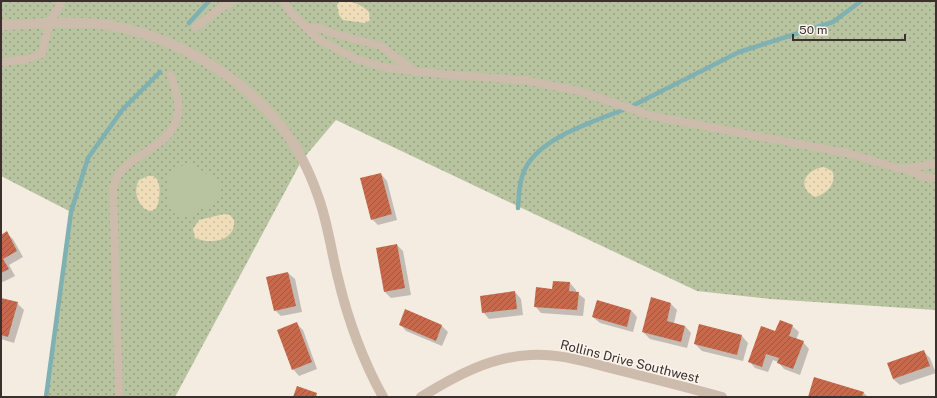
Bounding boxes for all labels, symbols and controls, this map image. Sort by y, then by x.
scale bar [793,16,905,42]
text: 50 m [799,23,827,37]
street label: Rollins Drive Southwest [559,337,701,386]

